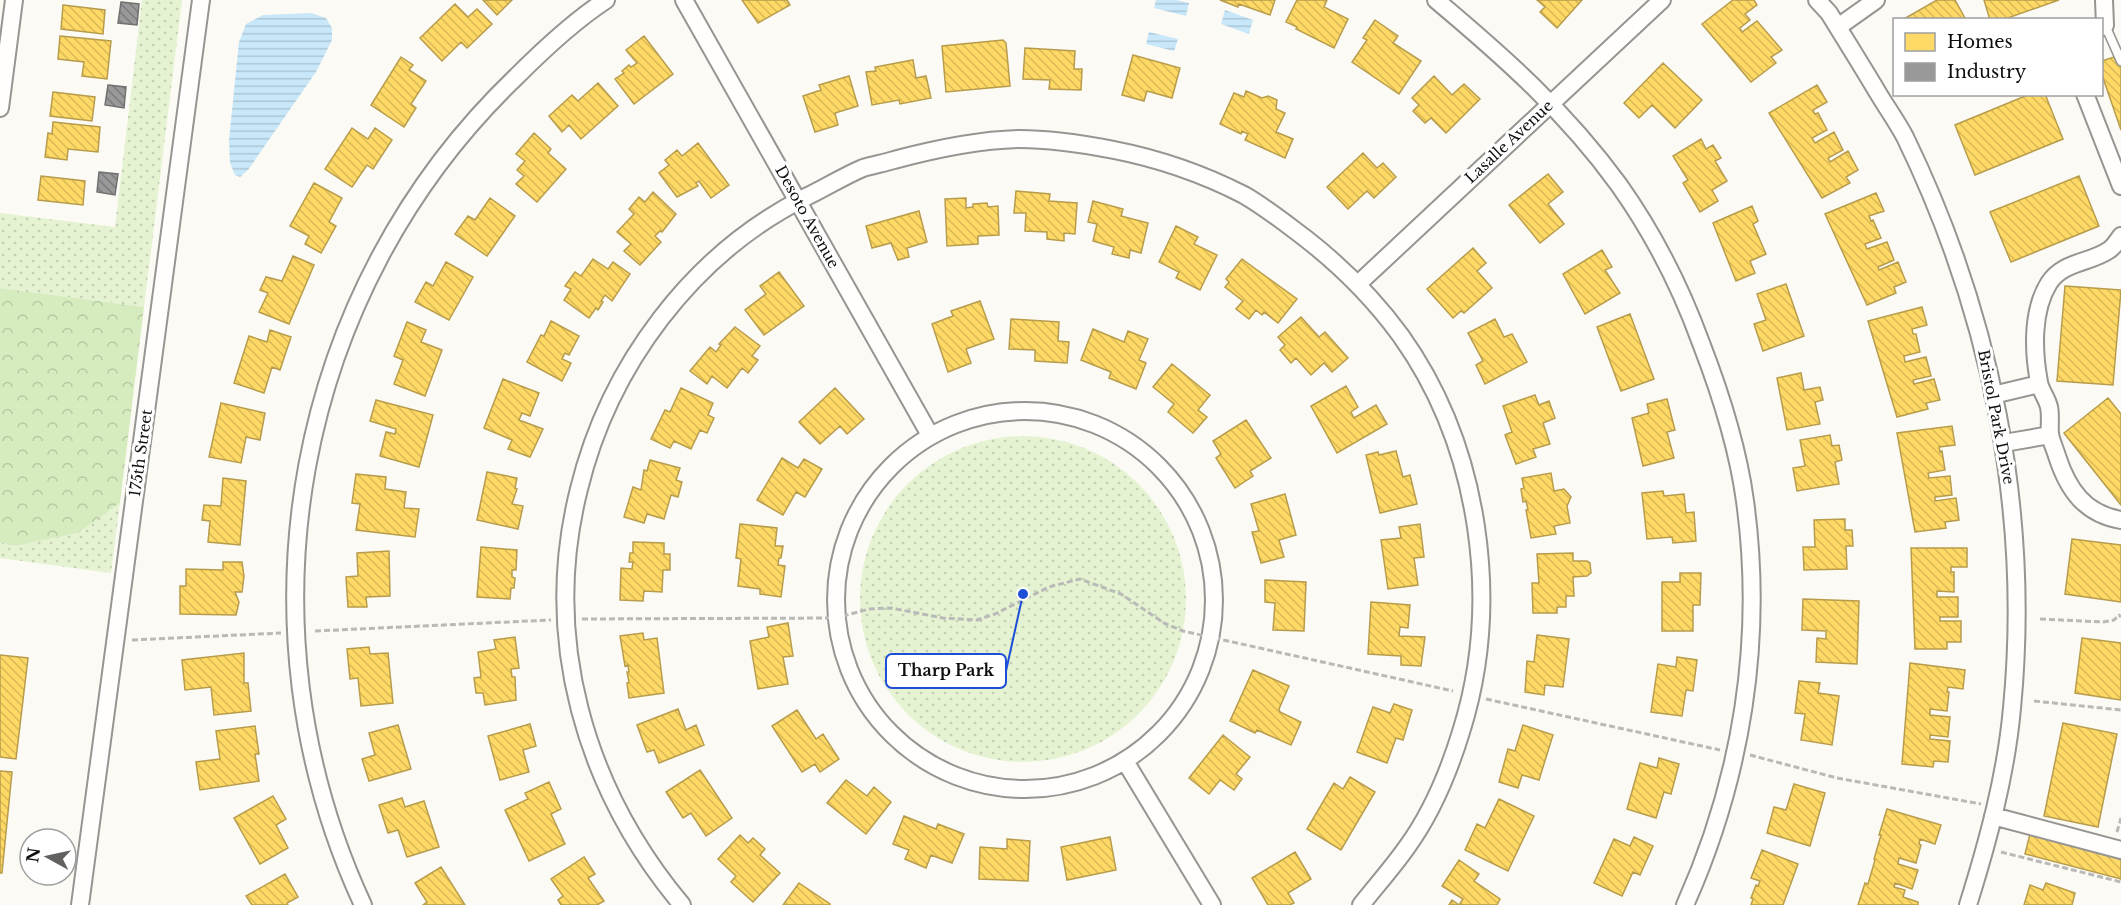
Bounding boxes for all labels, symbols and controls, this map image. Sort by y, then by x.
legend [1893,18,2103,96]
text: Homes [1947,31,2013,53]
text: Industry [1947,61,2027,83]
street label: Lasalle Avenue [1461,96,1557,187]
street label: Desoto Avenue [771,162,844,272]
street label: Bristol Park Drive [1974,348,2019,486]
street label: 175th Street [125,408,156,498]
callout: Tharp Park [886,654,1006,688]
text: Tharp Park [898,660,995,680]
north arrow [18,827,78,887]
text: N [22,846,44,864]

